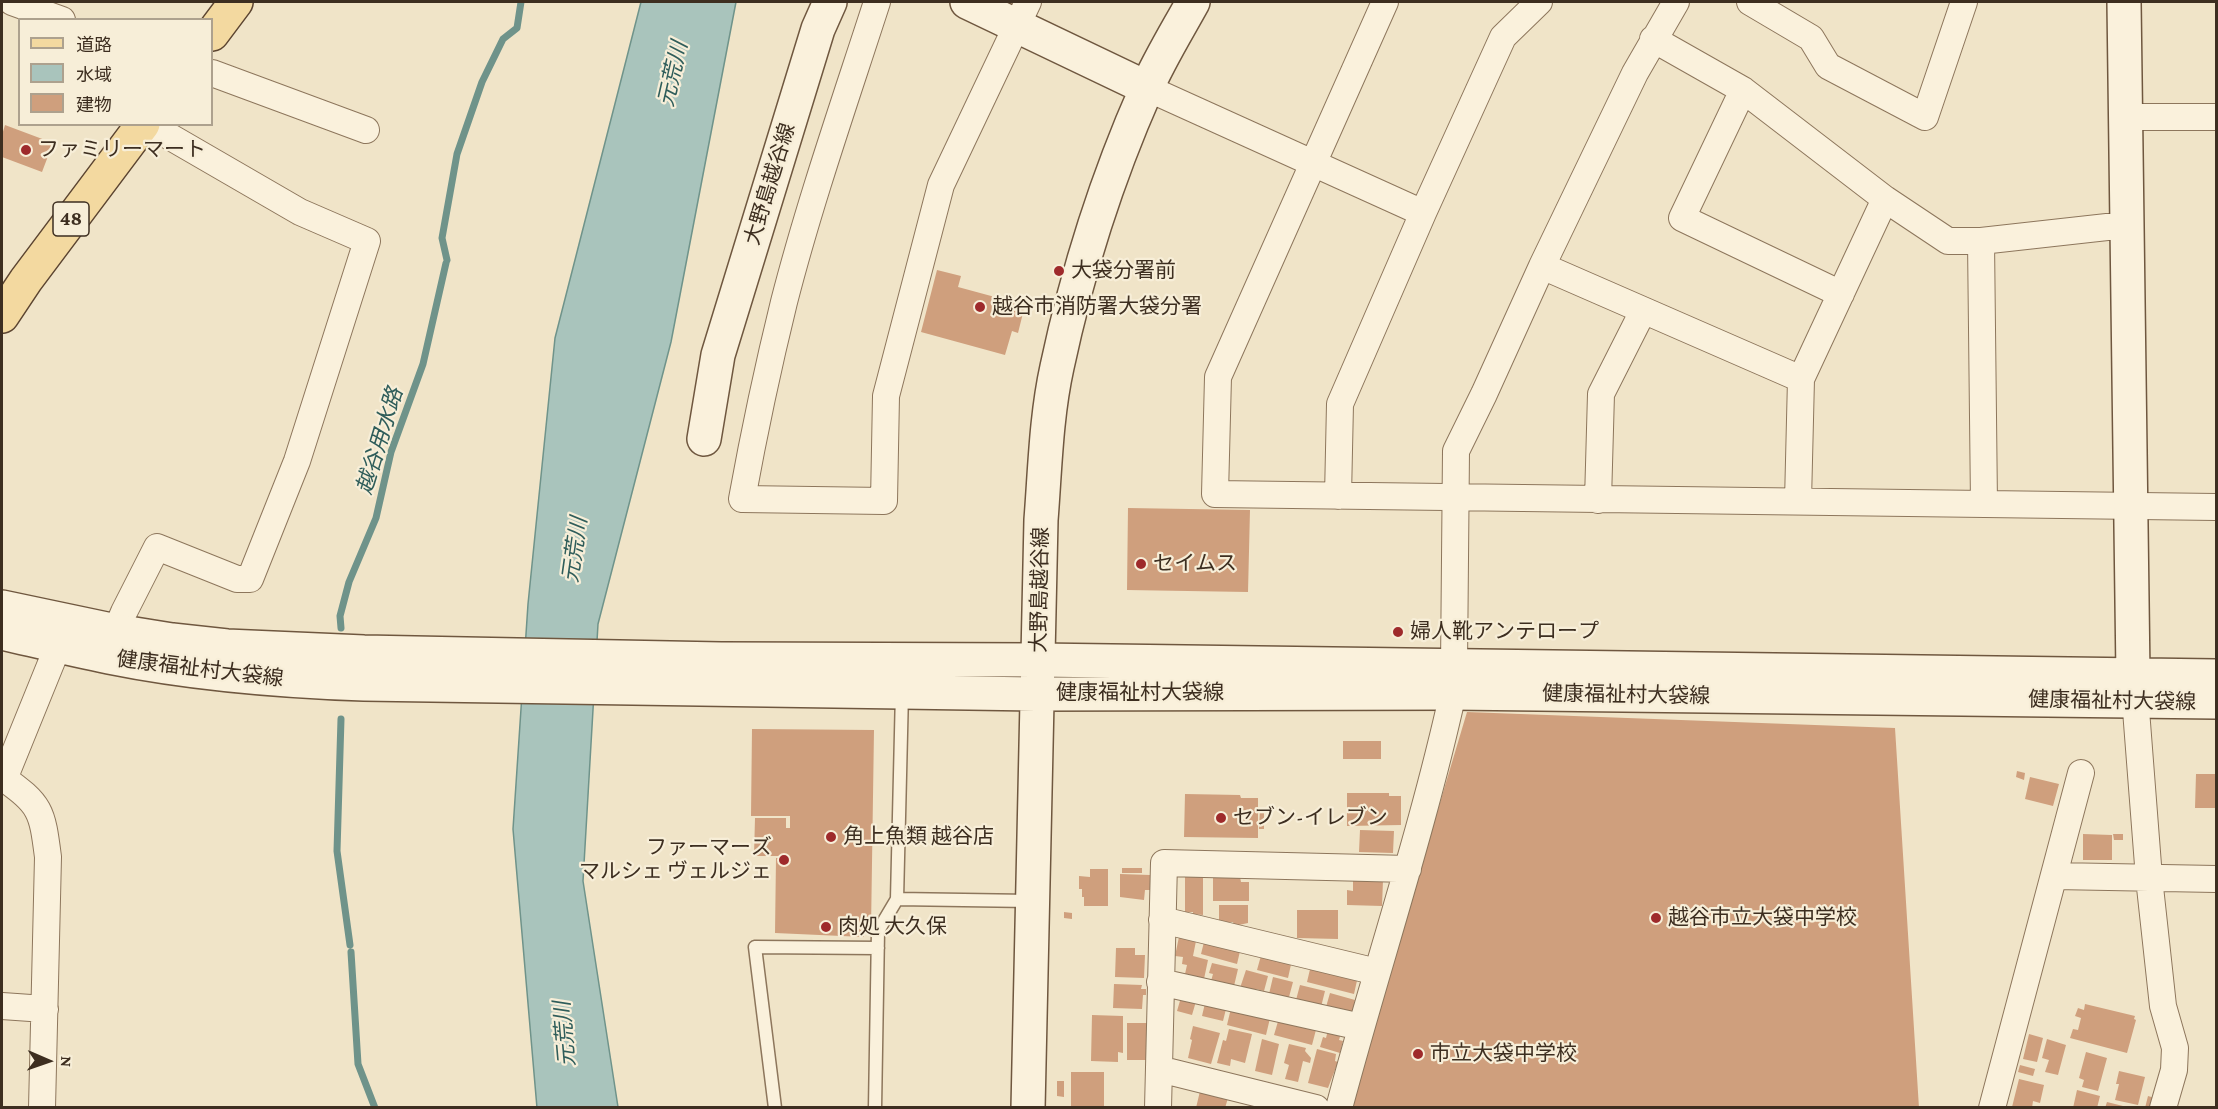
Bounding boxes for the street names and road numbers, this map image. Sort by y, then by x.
street label: 大野島越谷線 [740,120,800,248]
road number: 48 [53,202,89,236]
street label: 大野島越谷線 [1026,527,1054,653]
street label: 健康福祉村大袋線 [115,646,285,692]
street label: 健康福祉村大袋線 [1056,680,1224,706]
street label: 健康福祉村大袋線 [1542,681,1710,709]
street label: 健康福祉村大袋線 [2028,687,2196,715]

